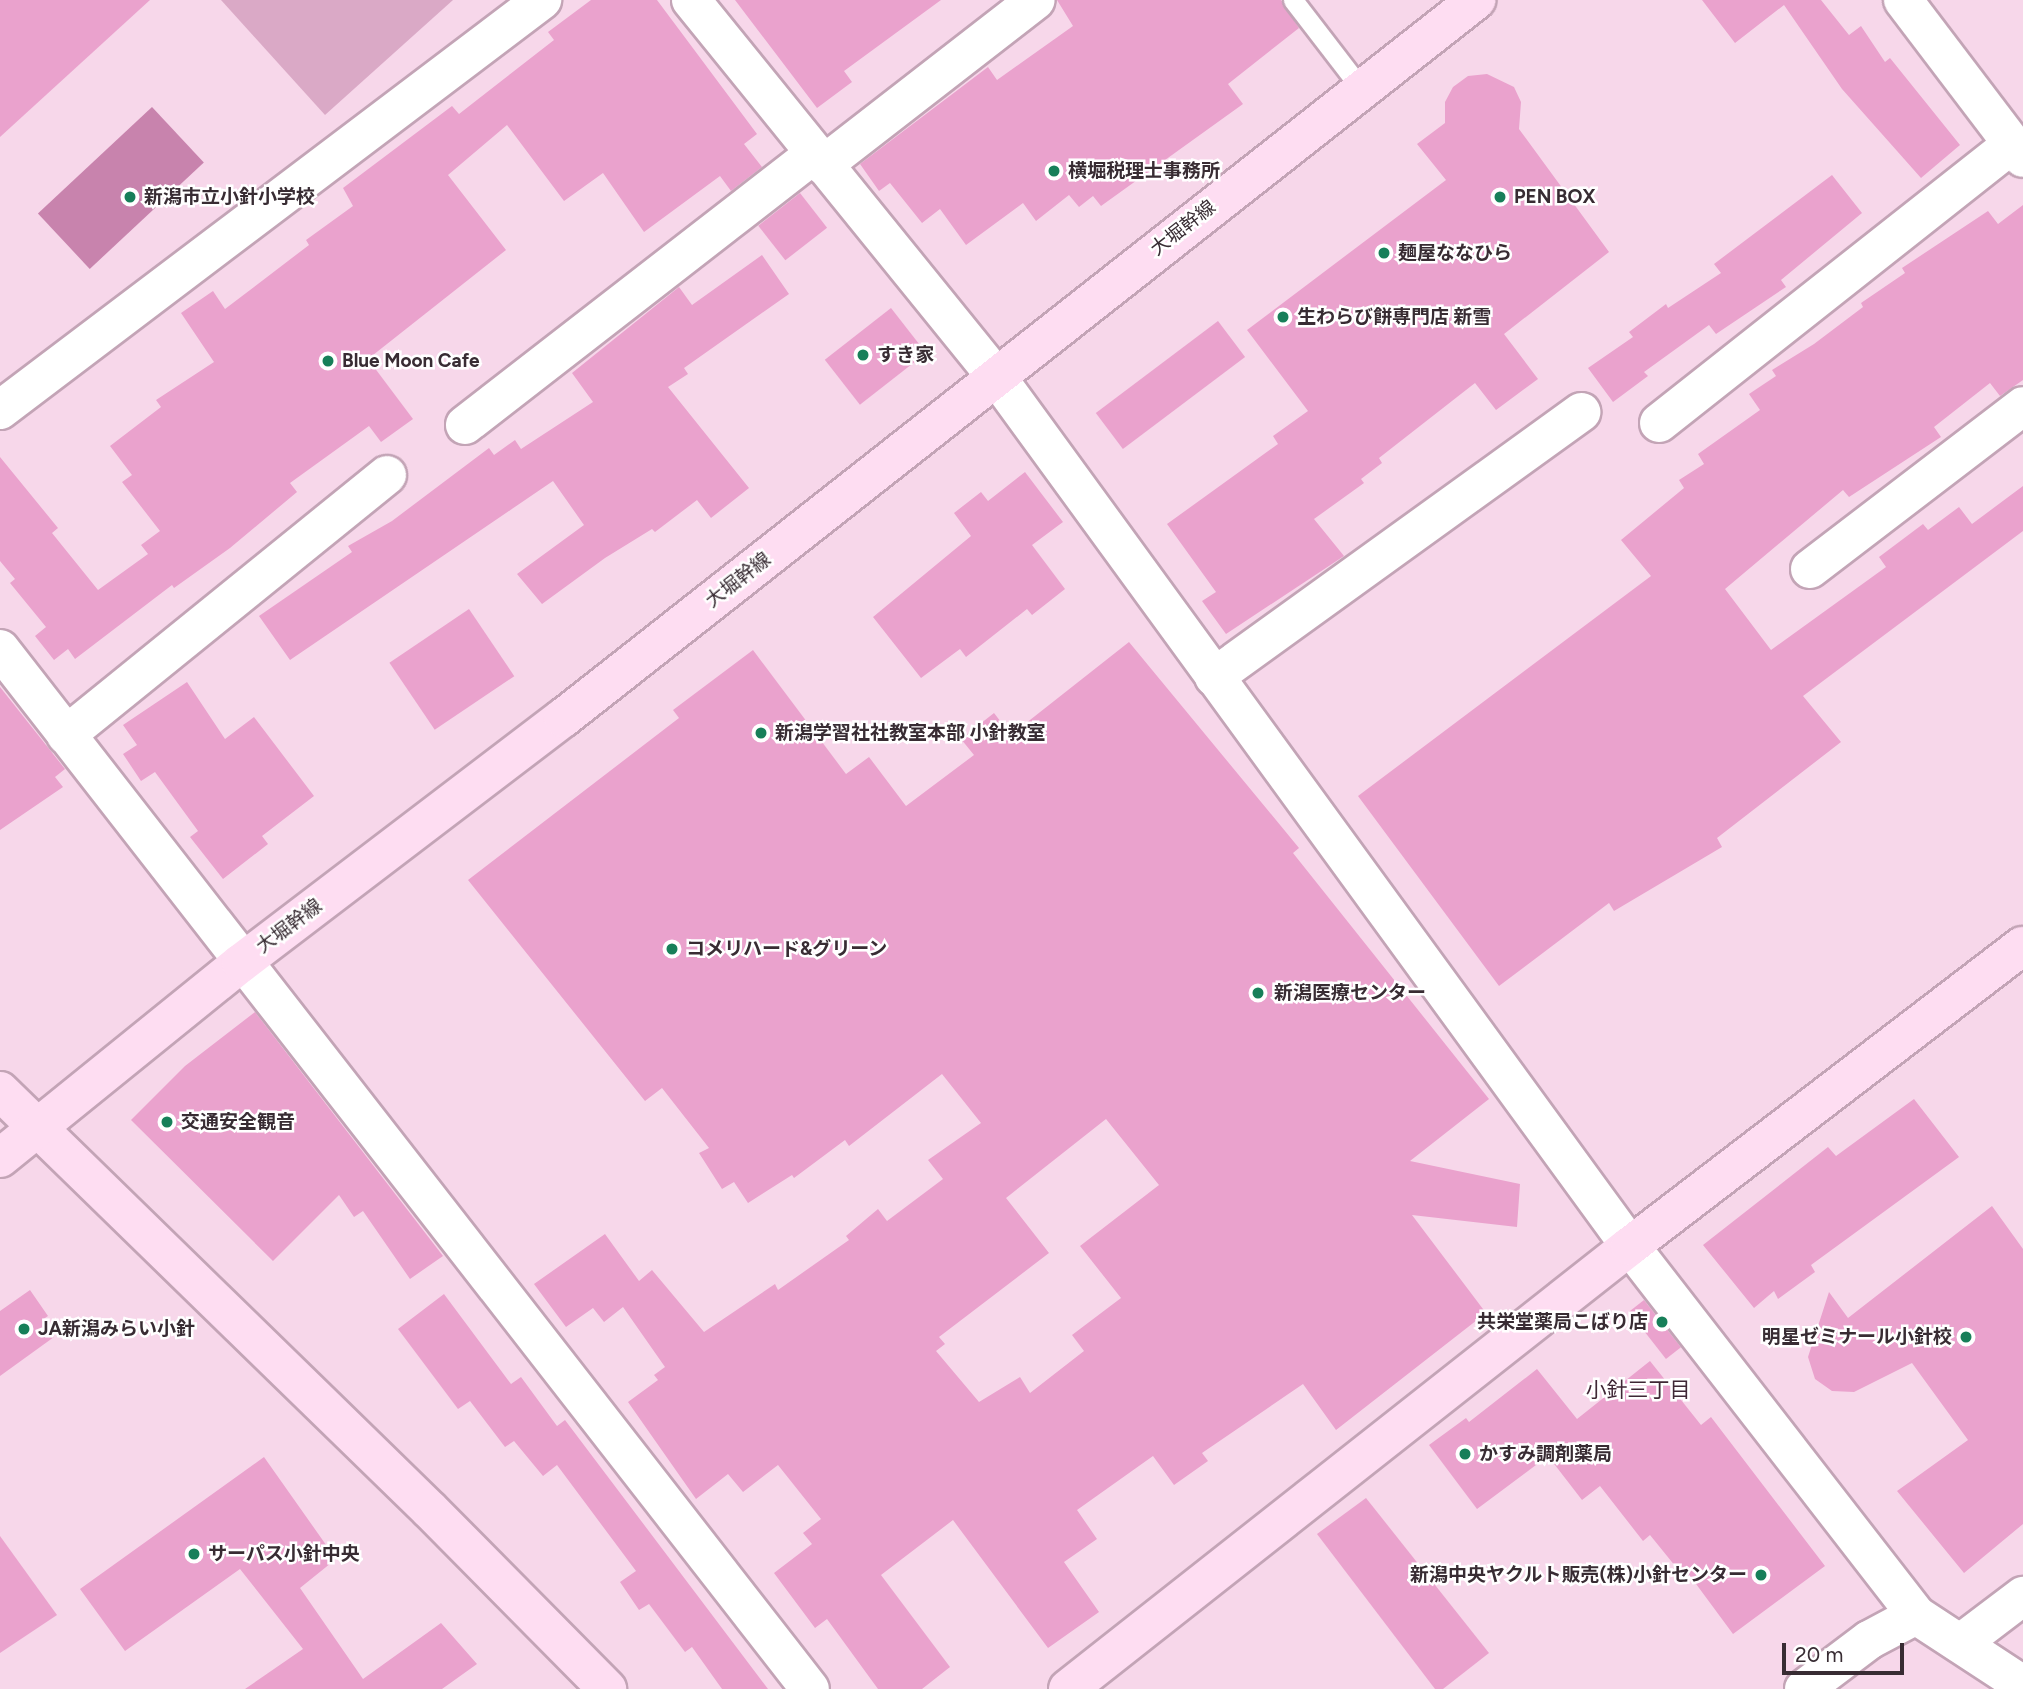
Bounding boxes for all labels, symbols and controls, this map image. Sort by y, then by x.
place label: 横堀税理士事務所 [1068,160,1220,182]
marker: 横堀税理士事務所 [1046,163,1062,179]
place label: 新潟市立小針小学校 [144,186,315,208]
place label: PEN BOX [1514,186,1595,208]
marker: 新潟市立小針小学校 [122,189,138,205]
marker: PEN BOX [1492,189,1508,205]
street label: 大堀幹線 [1146,196,1220,260]
place label: 麺屋ななひら [1398,242,1512,264]
marker: 麺屋ななひら [1376,245,1392,261]
place label: 生わらび餅専門店 新雪 [1297,306,1492,328]
marker: 生わらび餅専門店 新雪 [1275,309,1291,325]
place label: すき家 [877,344,934,366]
marker: すき家 [855,347,871,363]
place label: Blue Moon Cafe [342,350,479,372]
marker: Blue Moon Cafe [320,353,336,369]
street label: 大堀幹線 [701,548,775,612]
place label: 新潟学習社社教室本部 小針教室 [775,722,1046,744]
marker: 新潟学習社社教室本部 小針教室 [753,725,769,741]
street label: 大堀幹線 [252,894,326,958]
place label: コメリハード&グリーン [686,938,888,960]
marker: コメリハード&グリーン [664,941,680,957]
place label: 新潟医療センター [1274,982,1426,1004]
marker: 新潟医療センター [1248,983,1268,1003]
place label: 交通安全観音 [181,1111,295,1133]
marker: 交通安全観音 [159,1114,175,1130]
place label: 共栄堂薬局こばり店 [1477,1311,1648,1333]
marker: 共栄堂薬局こばり店 [1654,1314,1670,1330]
place label: JA新潟みらい小針 [38,1318,195,1340]
marker: JA新潟みらい小針 [16,1321,32,1337]
place label: 明星ゼミナール小針校 [1762,1326,1952,1348]
marker: 明星ゼミナール小針校 [1958,1329,1974,1345]
district label: 小針三丁目 [1586,1377,1690,1403]
place label: かすみ調剤薬局 [1479,1443,1612,1465]
marker: かすみ調剤薬局 [1457,1446,1473,1462]
place label: サーパス小針中央 [208,1543,360,1565]
marker: サーパス小針中央 [186,1546,202,1562]
place label: 新潟中央ヤクルト販売(株)小針センター [1409,1564,1747,1586]
marker: 新潟中央ヤクルト販売(株)小針センター [1753,1567,1769,1583]
scale bar [1785,1630,1908,1674]
text: 20 m [1795,1642,1843,1667]

